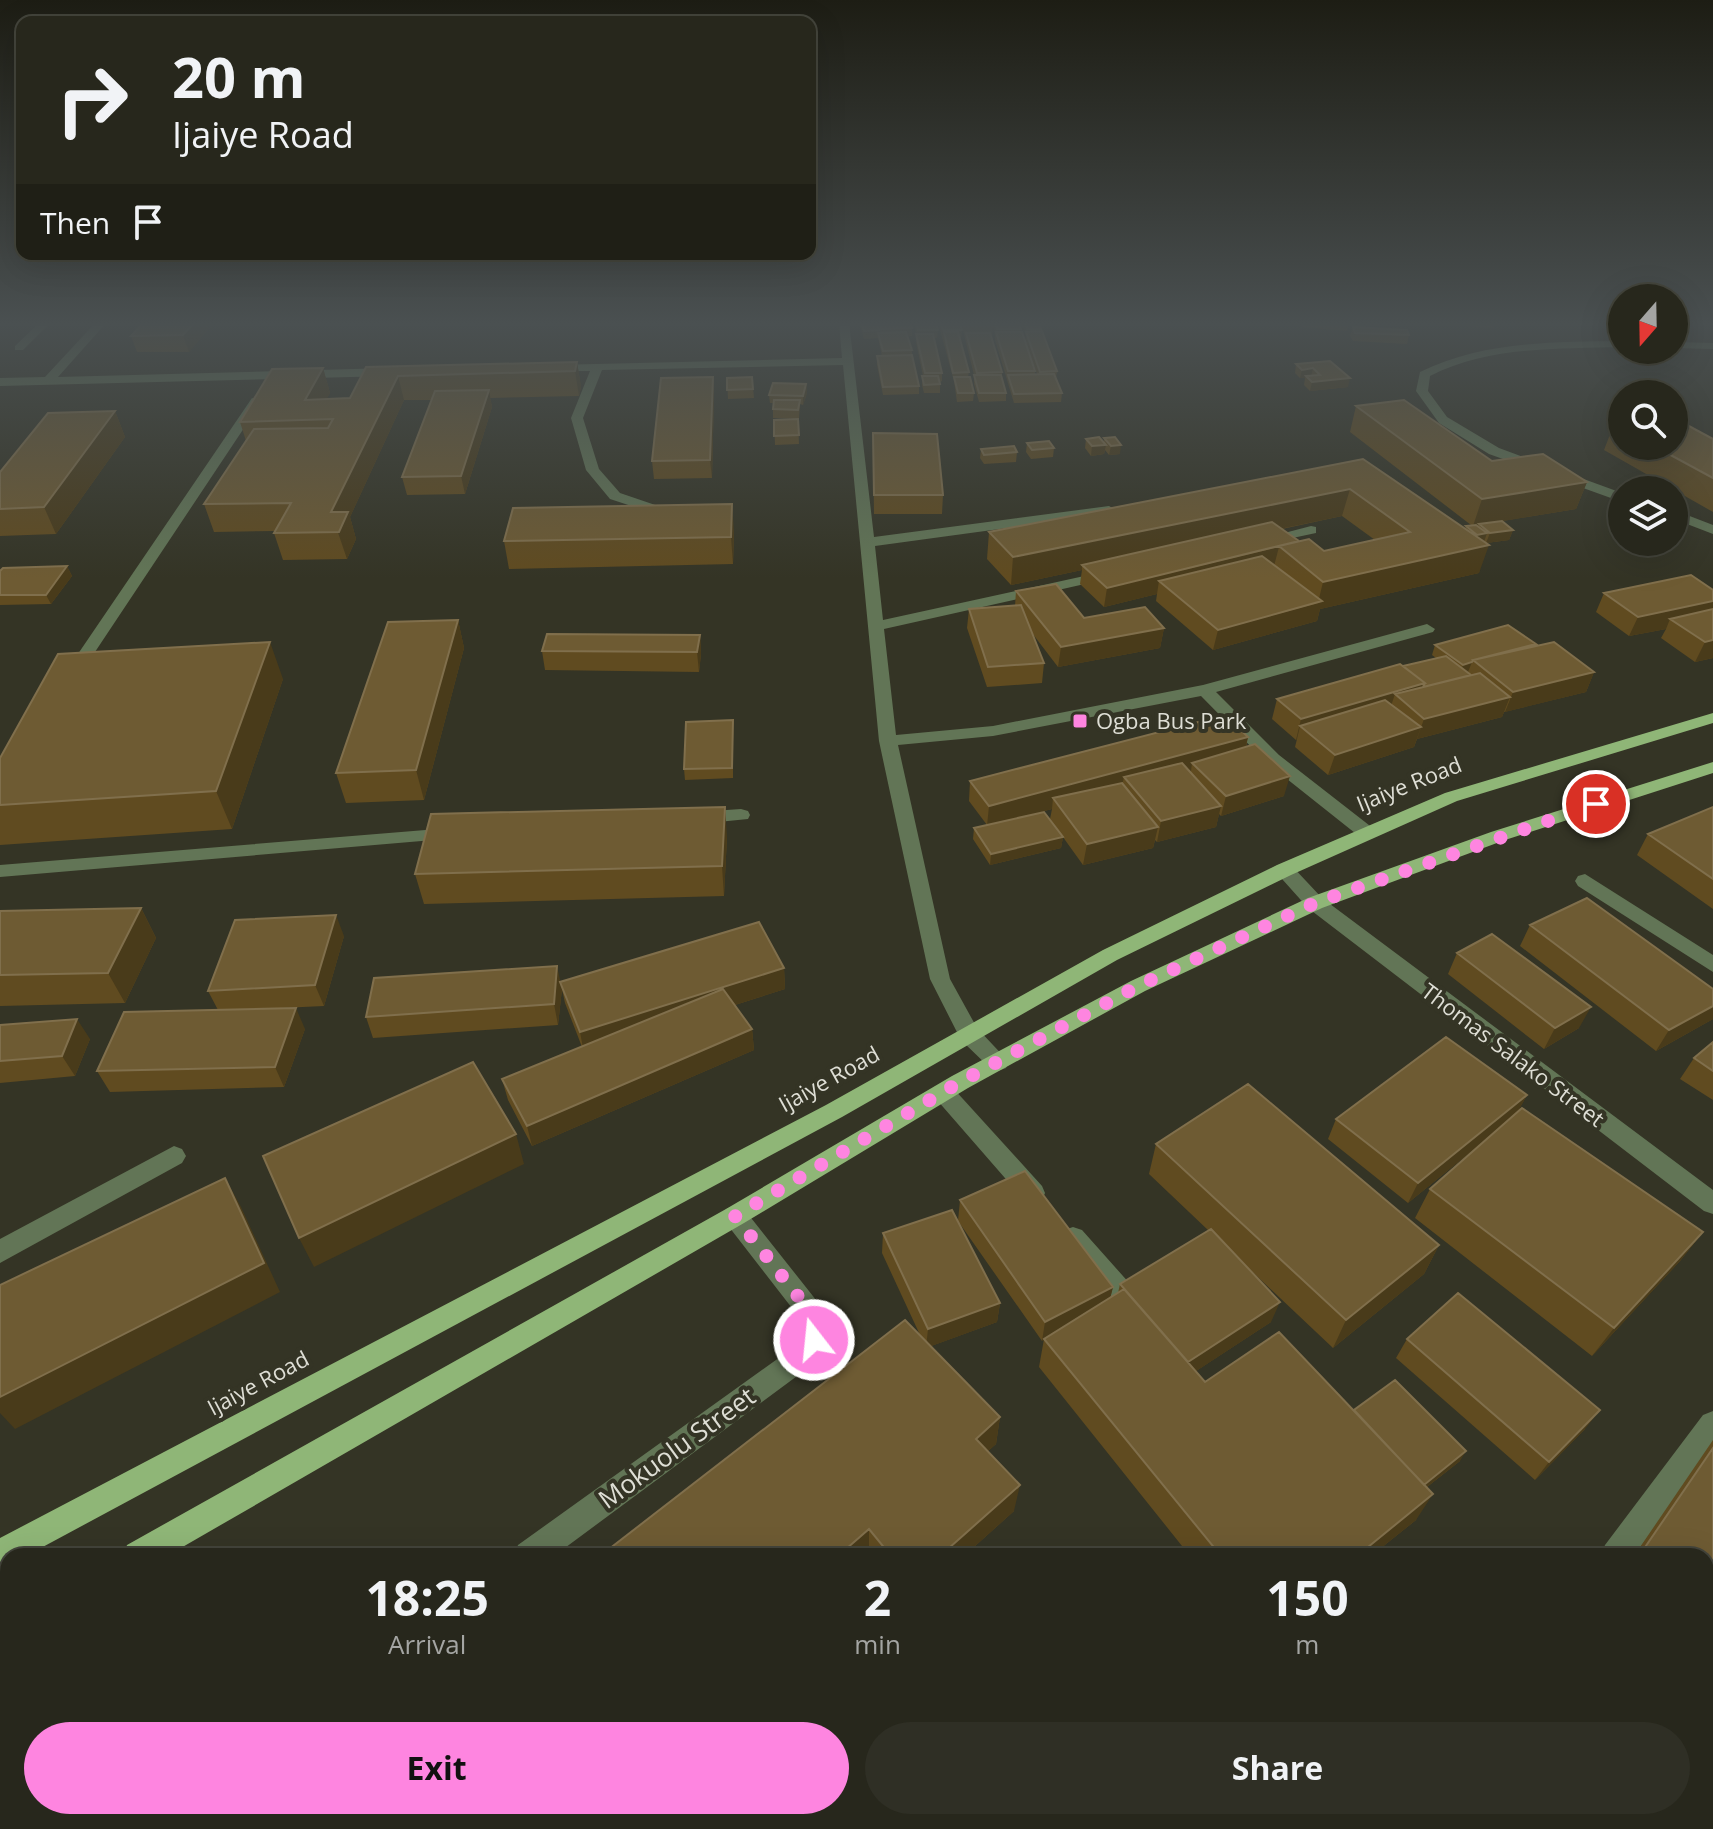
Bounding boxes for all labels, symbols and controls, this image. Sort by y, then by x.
text: 20 m [172,38,306,114]
icon: right [40,48,144,152]
text: Ijaiye Road [172,110,354,159]
icon: arrive [126,200,170,244]
text: Then [40,202,110,243]
north arrow [1608,284,1688,364]
map controls [1608,284,1688,556]
button: search [1608,380,1688,460]
button: layers [1608,476,1688,556]
place label: Ogba Bus Park [1096,705,1247,735]
marker: Ogba Bus Park [1071,712,1089,730]
street label: Ijaiye Road [1352,748,1466,818]
pin [1562,770,1630,838]
icon: arrive [1574,782,1618,826]
street label: Thomas Salako Street [1416,976,1611,1133]
street label: Ijaiye Road [773,1038,884,1118]
position arrow [772,1298,856,1382]
street label: Ijaiye Road [201,1343,314,1421]
street label: Mokuolu Street [591,1378,762,1516]
text: 18:25 [365,1565,489,1630]
text: 2 [864,1565,891,1630]
text: 150 [1266,1565,1349,1630]
text: Arrival [388,1626,466,1662]
text: min [854,1626,901,1662]
text: m [1295,1626,1319,1662]
button: Exit [24,1722,849,1814]
button: Share [865,1722,1690,1814]

